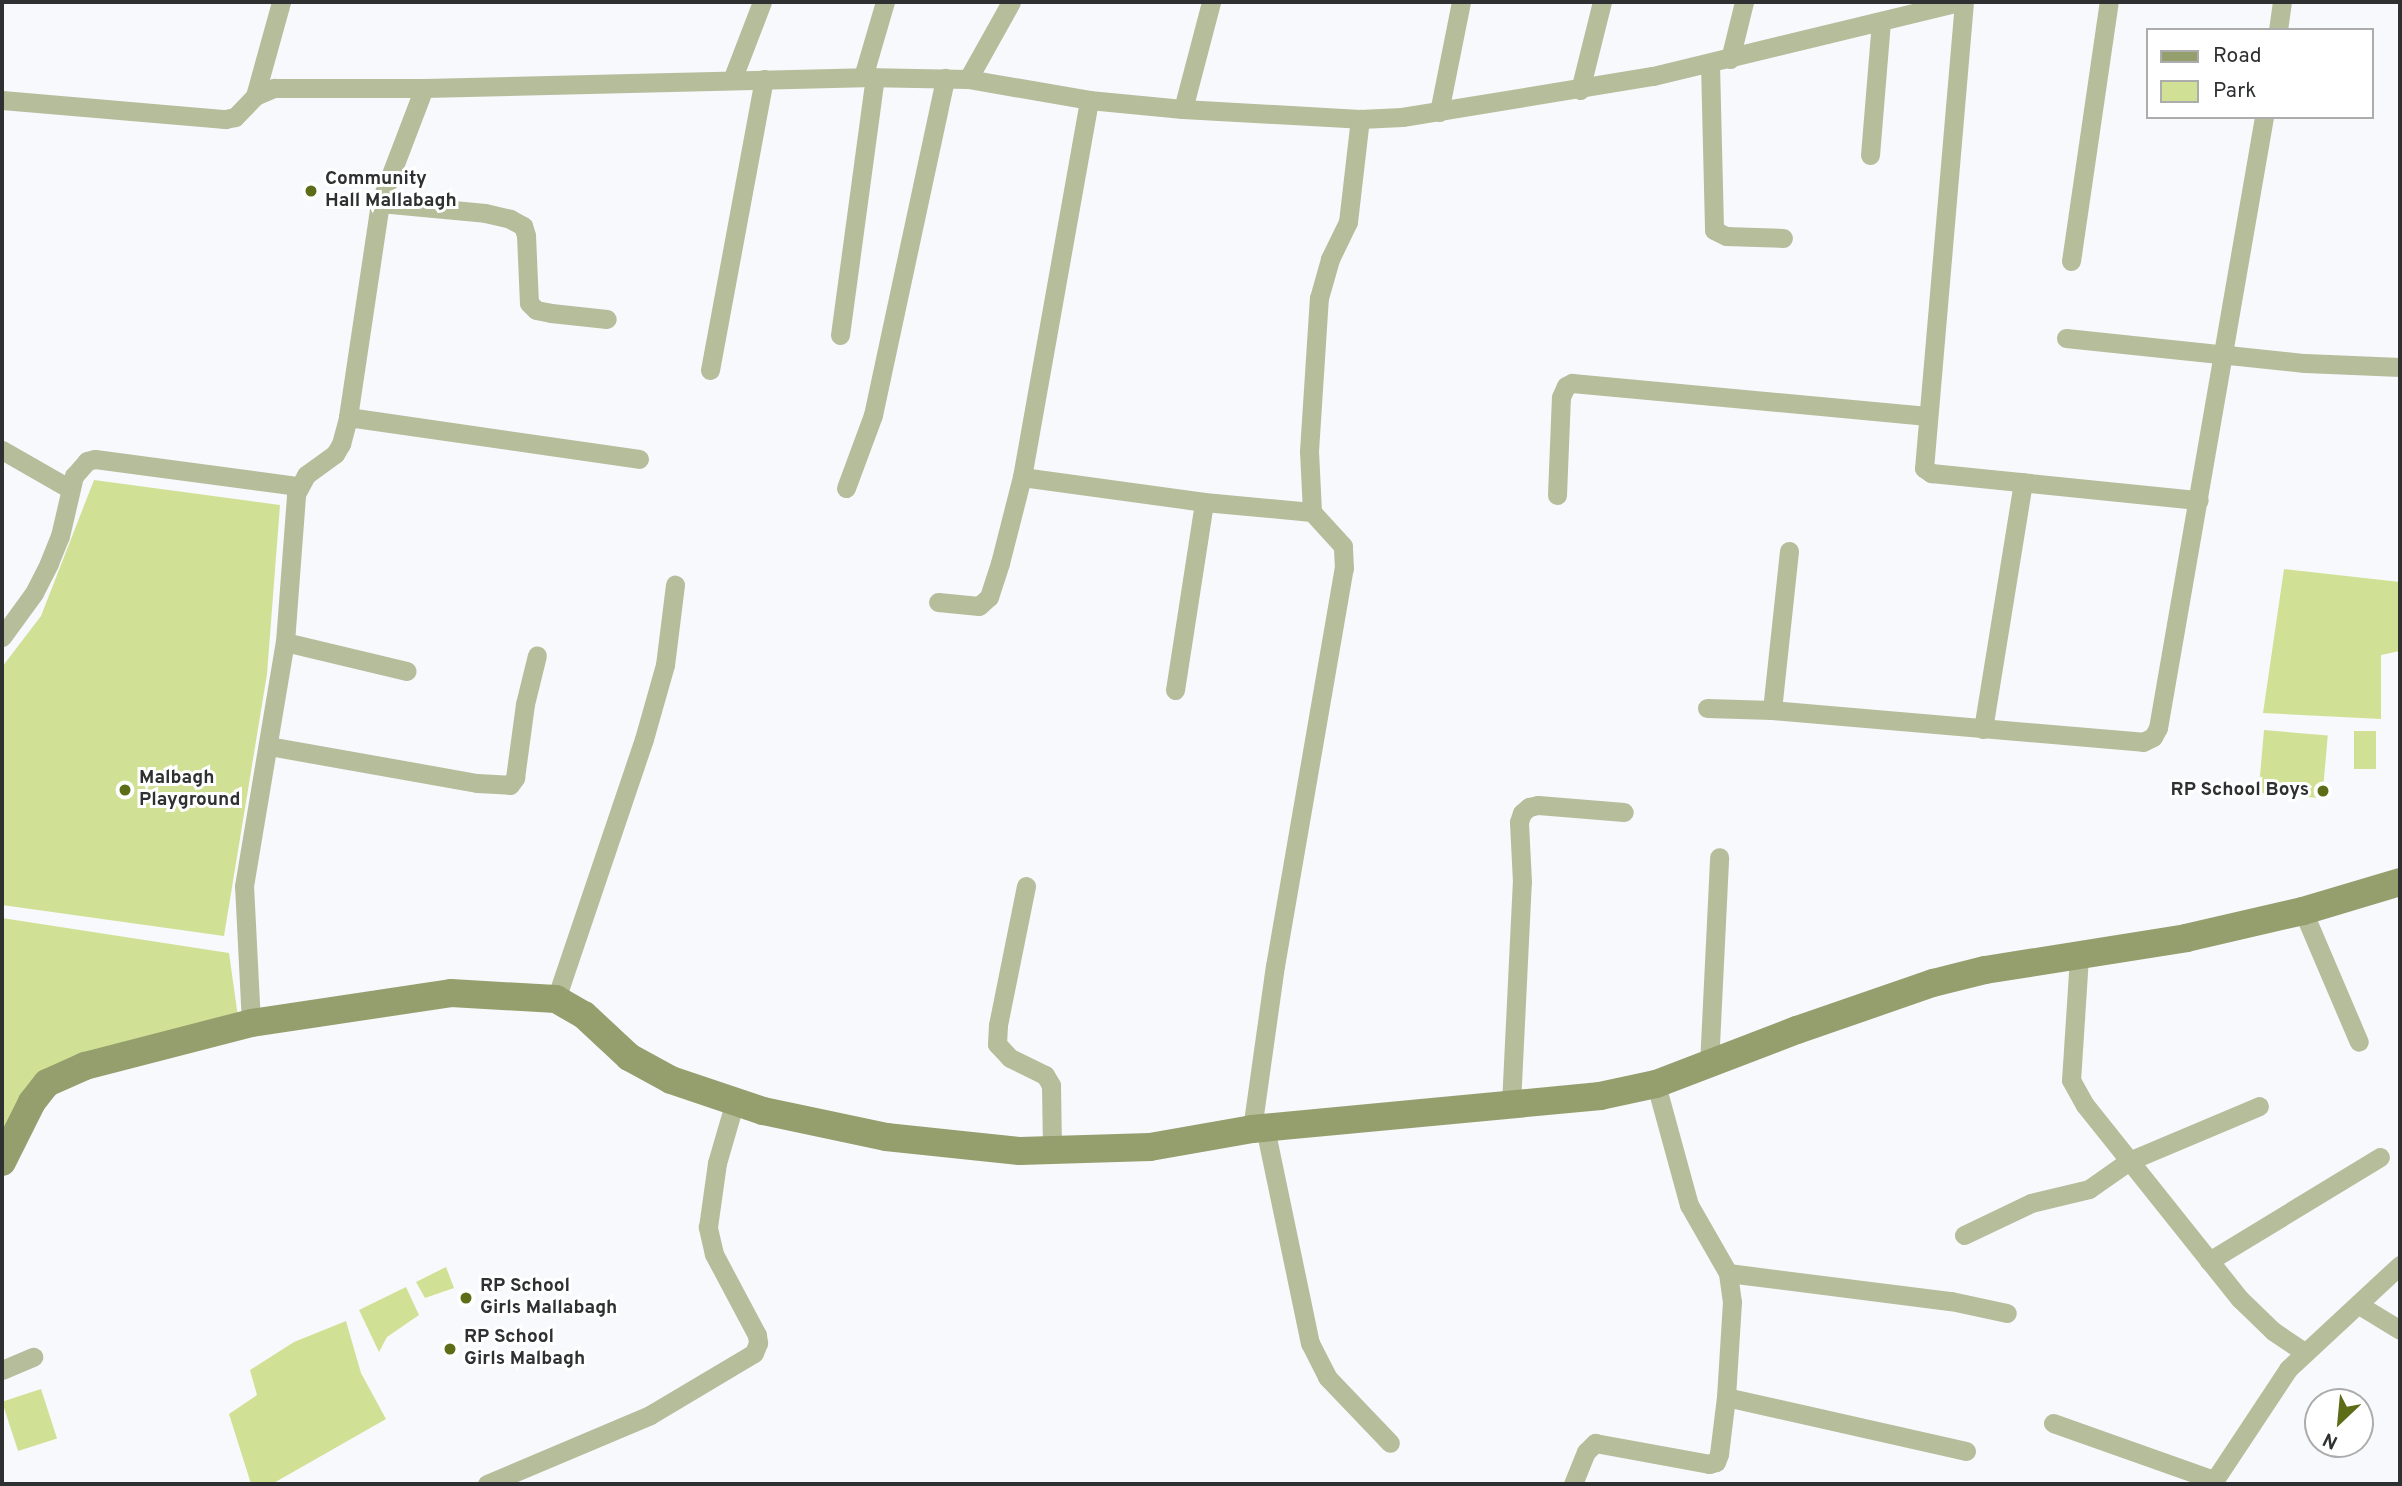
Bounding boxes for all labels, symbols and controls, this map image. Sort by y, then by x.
legend [2146,28,2374,119]
text: Road [2213,43,2262,70]
text: Park [2213,78,2256,105]
place label: Community Hall Mallabagh [325,169,457,213]
marker: Community Hall Mallabagh [303,183,319,199]
place label: Malbagh Playground [139,768,240,812]
place label: RP School Boys [2171,780,2309,802]
marker: Malbagh Playground [117,782,133,798]
marker: RP School Boys [2315,783,2331,799]
place label: RP School Girls Mallabagh [480,1276,617,1320]
marker: RP School Girls Mallabagh [458,1290,474,1306]
place label: RP School Girls Malbagh [464,1327,585,1371]
marker: RP School Girls Malbagh [442,1341,458,1357]
north arrow [2304,1388,2374,1458]
text: N [2319,1426,2342,1454]

